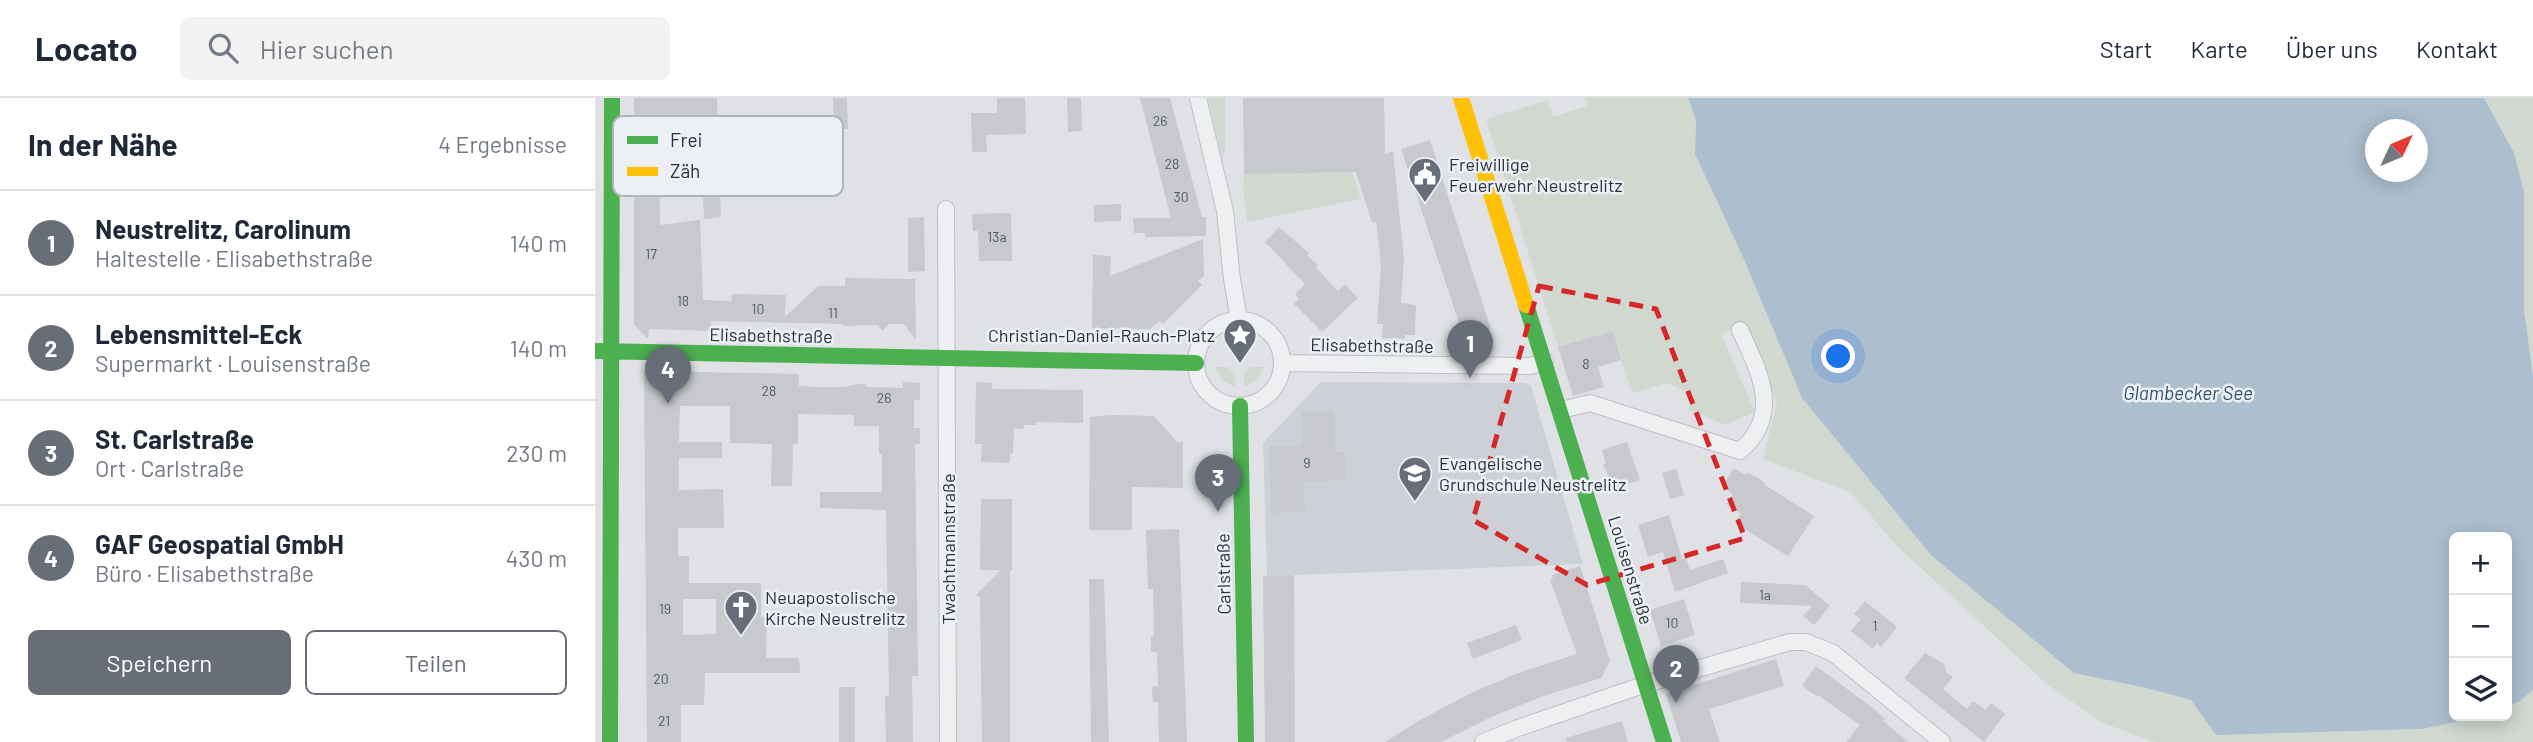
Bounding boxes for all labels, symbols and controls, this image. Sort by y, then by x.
search box [180,17,670,80]
text: Locato [35,28,138,68]
icon: search [204,29,242,67]
text: Hier suchen [260,33,394,64]
text: Start [2100,34,2153,63]
text: Karte [2191,34,2248,63]
text: Über uns [2286,34,2378,63]
text: Kontakt [2416,34,2498,63]
house number: 26 [1153,112,1167,129]
legend [613,116,843,196]
north arrow [2365,119,2428,182]
text: In der Nähe [28,126,178,162]
text: Frei [670,128,702,151]
text: 4 Ergebnisse [438,130,567,158]
place label: Freiwillige Feuerwehr Neustrelitz [1449,153,1622,196]
house number: 28 [1165,155,1179,172]
public building icon: Freiwillige Feuerwehr Neustrelitz [1406,155,1444,204]
text: Zäh [670,159,700,182]
house number: 30 [1173,188,1189,205]
text: Neustrelitz, Carolinum [95,213,351,244]
house number: 13a [987,228,1007,245]
text: 1 [47,229,55,257]
text: 140 m [510,229,567,257]
text: Haltestelle · Elisabethstraße [95,244,373,272]
house number: 17 [645,245,657,262]
house number: 18 [677,292,689,309]
house number: 10 [752,300,764,317]
house number: 11 [828,304,838,321]
place icon: Christian-Daniel-Rauch-Platz [1221,316,1259,365]
text: Lebensmittel-Eck [95,318,302,349]
pin: 1 [1447,320,1493,378]
street label: Elisabethstraße [709,323,833,347]
place label: Christian-Daniel-Rauch-Platz [988,324,1215,346]
street label: Elisabethstraße [1310,333,1434,357]
text: 2 [45,334,57,362]
text: 140 m [510,334,567,362]
your location [1821,339,1855,373]
pin: 4 [645,346,691,404]
text: Supermarkt · Louisenstraße [95,349,371,377]
house number: 8 [1582,355,1590,372]
water label: Glambecker See [2123,381,2253,404]
house number: 28 [762,382,776,399]
house number: 26 [877,389,891,406]
text: St. Carlstraße [95,423,254,454]
text: 3 [45,439,57,467]
text: 230 m [506,439,567,467]
place label: Evangelische Grundschule Neustrelitz [1439,452,1626,495]
text: Ort · Carlstraße [95,454,244,482]
pin: 3 [1195,454,1241,512]
house number: 9 [1303,454,1311,471]
school or university icon: Evangelische Grundschule Neustrelitz [1396,454,1434,503]
street label: Twachtmannstraße [937,473,959,625]
street label: Louisenstraße [1604,513,1658,627]
text: GAF Geospatial GmbH [95,528,344,559]
map controls [2449,532,2512,721]
button: + [2449,532,2512,595]
street label: Carlstraße [1211,533,1235,615]
text: 4 [44,544,58,572]
text: 430 m [506,544,567,572]
text: Büro · Elisabethstraße [95,559,314,587]
place label: Neuapostolische Kirche Neustrelitz [765,586,905,629]
house number: 1a [1759,586,1771,603]
church icon: Neuapostolische Kirche Neustrelitz [722,588,760,637]
button: − [2449,595,2512,658]
house number: 19 [659,600,671,617]
house number: 10 [1666,614,1678,631]
house number: 1 [1873,617,1877,634]
button: Speichern [28,630,291,695]
button: Teilen [305,630,567,695]
pin: 2 [1653,645,1699,703]
button: layers [2449,658,2512,721]
house number: 20 [653,670,669,687]
house number: 21 [658,712,670,729]

